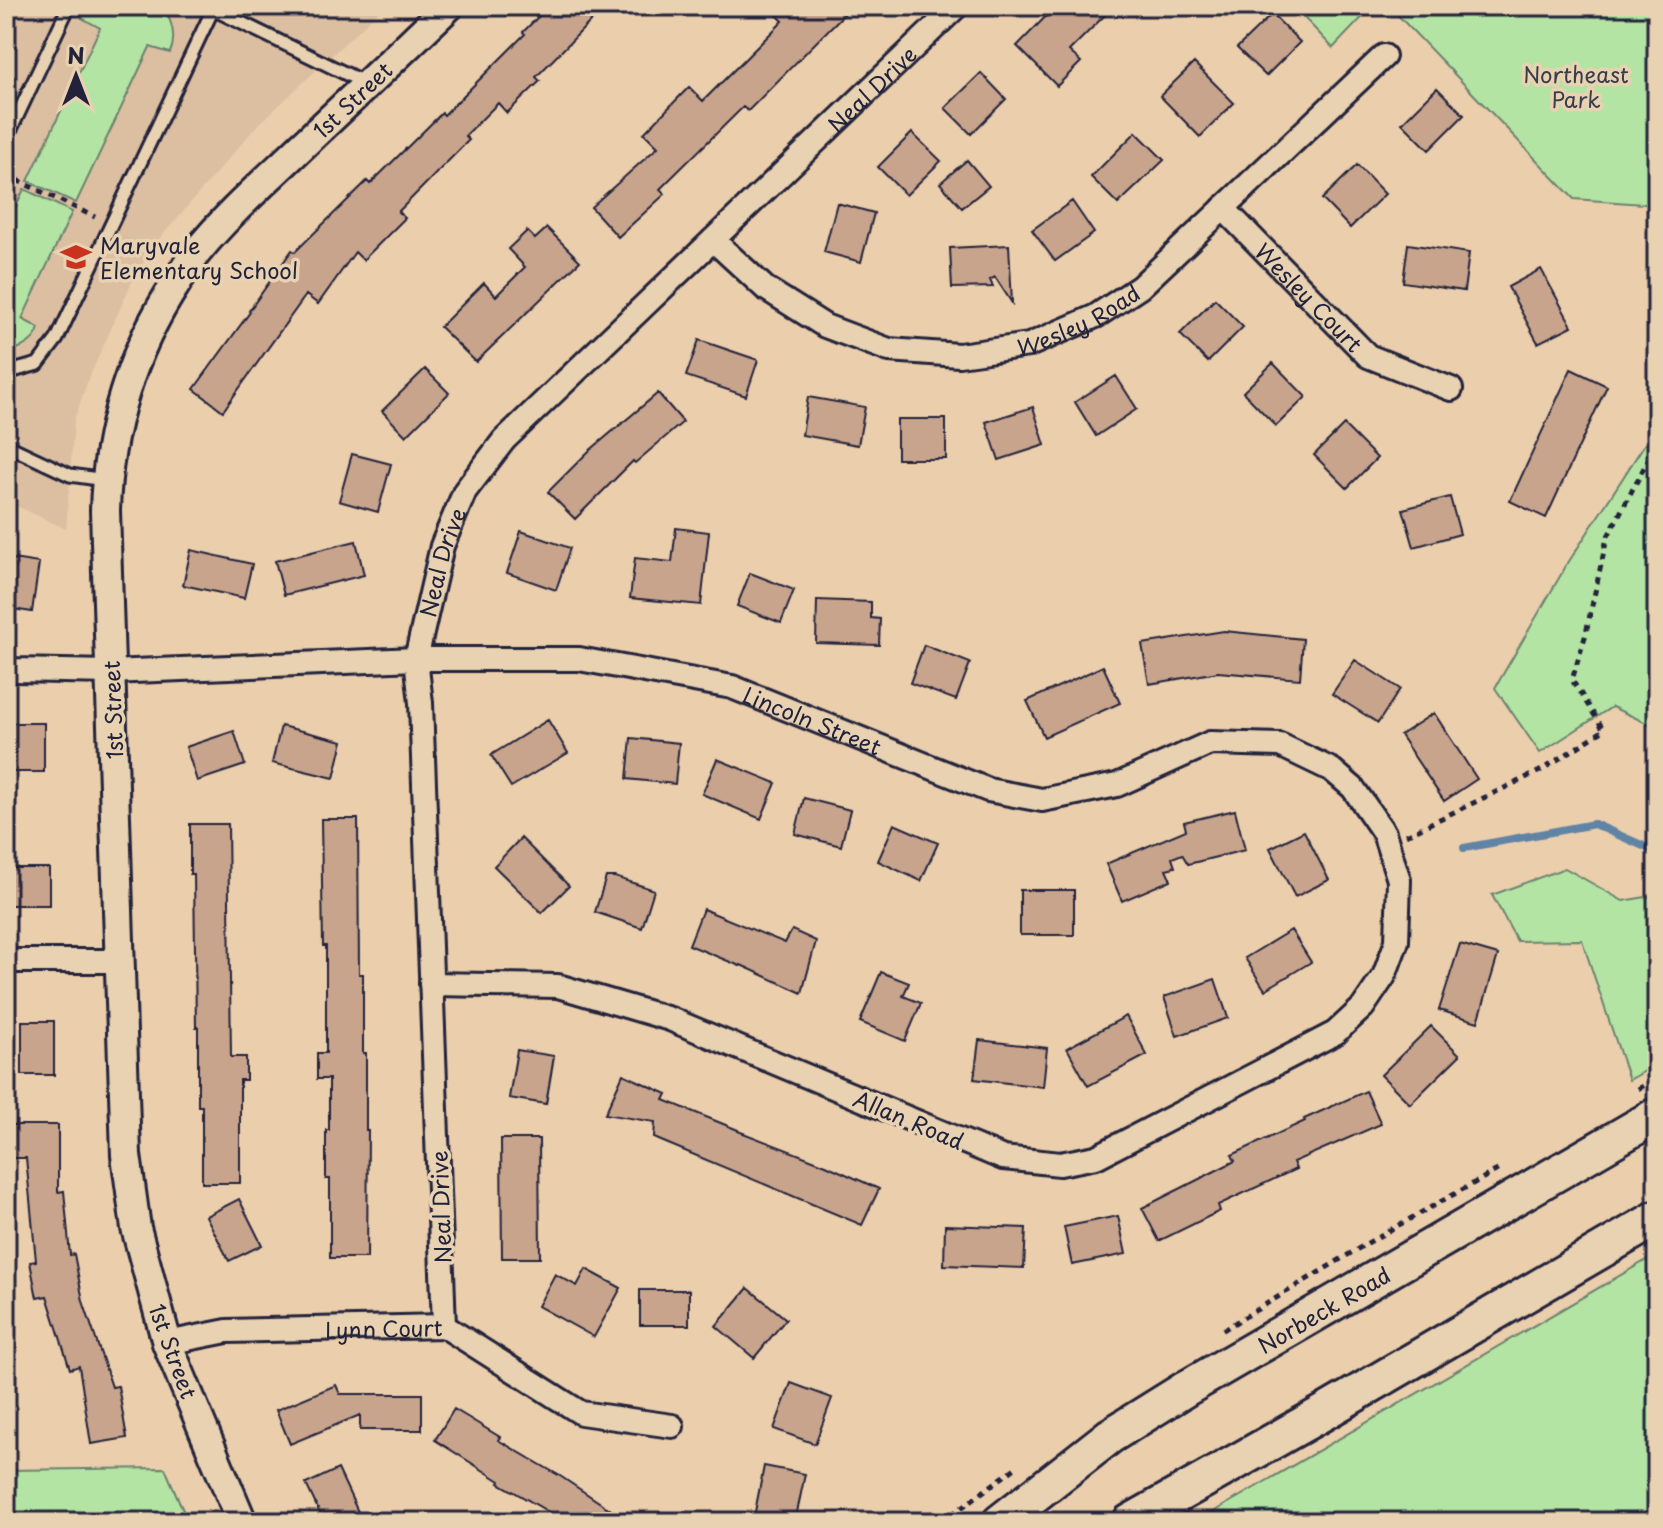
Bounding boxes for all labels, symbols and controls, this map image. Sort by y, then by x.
north arrow [36,36,116,116]
street label: Neal Drive [819,37,923,139]
text: N [67,38,85,71]
street label: 1st Street [304,53,399,145]
park label: Northeast Park [1523,57,1629,115]
place label: Maryvale Elementary School [100,228,298,286]
street label: Wesley Court [1248,234,1371,359]
school or university icon: Maryvale Elementary School [59,240,93,274]
street label: Wesley Road [1015,275,1146,363]
street label: Neal Drive [410,502,473,620]
street label: 1st Street [94,660,130,760]
street label: Lincoln Street [739,677,887,762]
street label: Allan Road [849,1081,969,1157]
street label: Neal Drive [422,1150,458,1264]
street label: Norbeck Road [1251,1257,1396,1360]
street label: 1st Street [142,1299,206,1403]
street label: Lynn Court [325,1310,443,1345]

